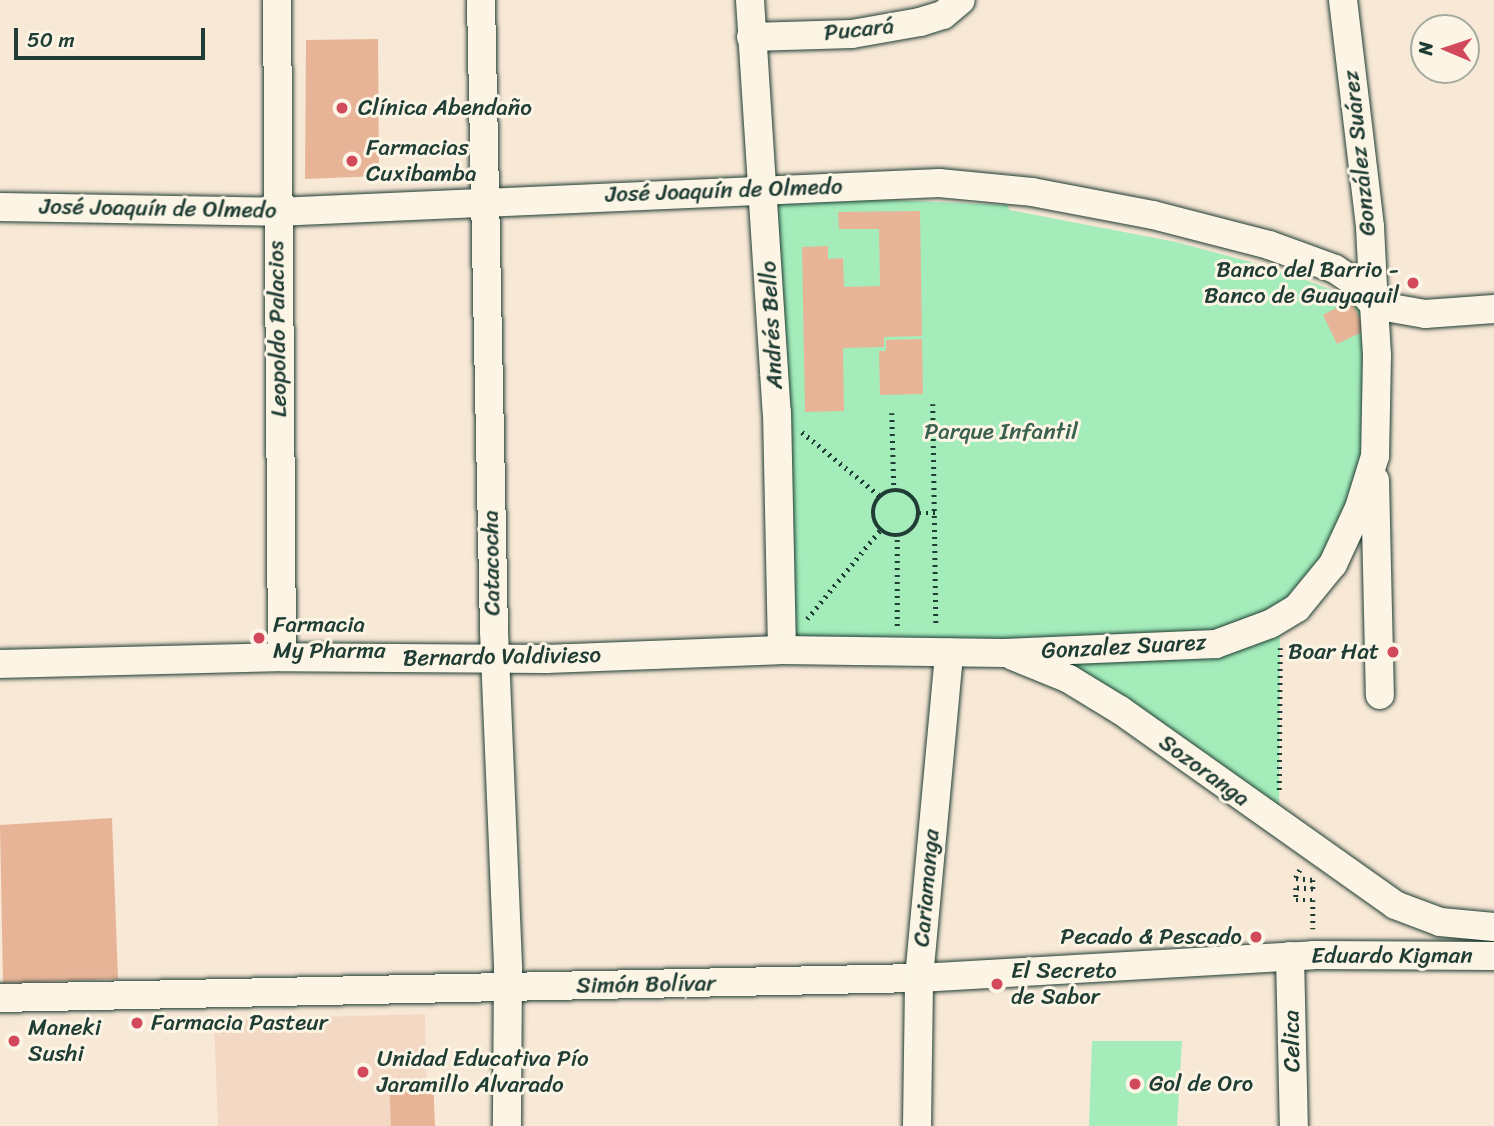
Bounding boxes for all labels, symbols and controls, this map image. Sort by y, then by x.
street label: Pucará [823,13,895,47]
scale bar [18,14,208,58]
north arrow [1410,14,1480,84]
text: 50 m [27,21,75,59]
text: N [1409,41,1442,55]
street label: González Suárez [1338,69,1382,237]
place label: Clínica Abendaño [358,94,532,122]
marker: Clínica Abendaño [332,98,352,118]
place label: Farmacias Cuxibamba [366,134,476,188]
marker: Farmacias Cuxibamba [344,153,360,169]
street label: José Joaquín de Olmedo [605,173,843,209]
street label: José Joaquín de Olmedo [39,193,277,225]
street label: Leopoldo Palacios [263,240,293,418]
place label: Banco del Barrio - Banco de Guayaquil [1203,256,1399,310]
street label: Andrés Bello [755,260,789,390]
marker: Banco del Barrio - Banco de Guayaquil [1405,275,1421,291]
park label: Parque Infantil [924,418,1078,446]
street label: Catacocha [477,510,507,616]
place label: Farmacia My Pharma [273,611,386,665]
street label: Gonzalez Suarez [1041,629,1207,665]
marker: Farmacia My Pharma [251,630,267,646]
place label: Boar Hat [1288,638,1379,666]
street label: Bernardo Valdivieso [403,641,601,673]
marker: Boar Hat [1385,644,1401,660]
street label: Sozoranga [1153,729,1255,813]
street label: Cariamanga [908,828,946,948]
place label: Pecado & Pescado [1060,923,1242,951]
marker: Pecado & Pescado [1248,929,1264,945]
street label: Eduardo Kigman [1311,942,1473,970]
place label: El Secreto de Sabor [1011,957,1116,1011]
street label: Simón Bolívar [576,970,716,1000]
marker: El Secreto de Sabor [989,976,1005,992]
place label: Farmacia Pasteur [151,1009,329,1037]
street label: Celica [1278,1010,1306,1072]
place label: Maneki Sushi [28,1014,101,1068]
marker: Farmacia Pasteur [129,1015,145,1031]
marker: Maneki Sushi [6,1033,22,1049]
place label: Unidad Educativa Pío Jaramillo Alvarado [377,1045,589,1099]
marker: Unidad Educativa Pío Jaramillo Alvarado [355,1064,371,1080]
place label: Gol de Oro [1149,1070,1253,1098]
marker: Gol de Oro [1127,1076,1143,1092]

